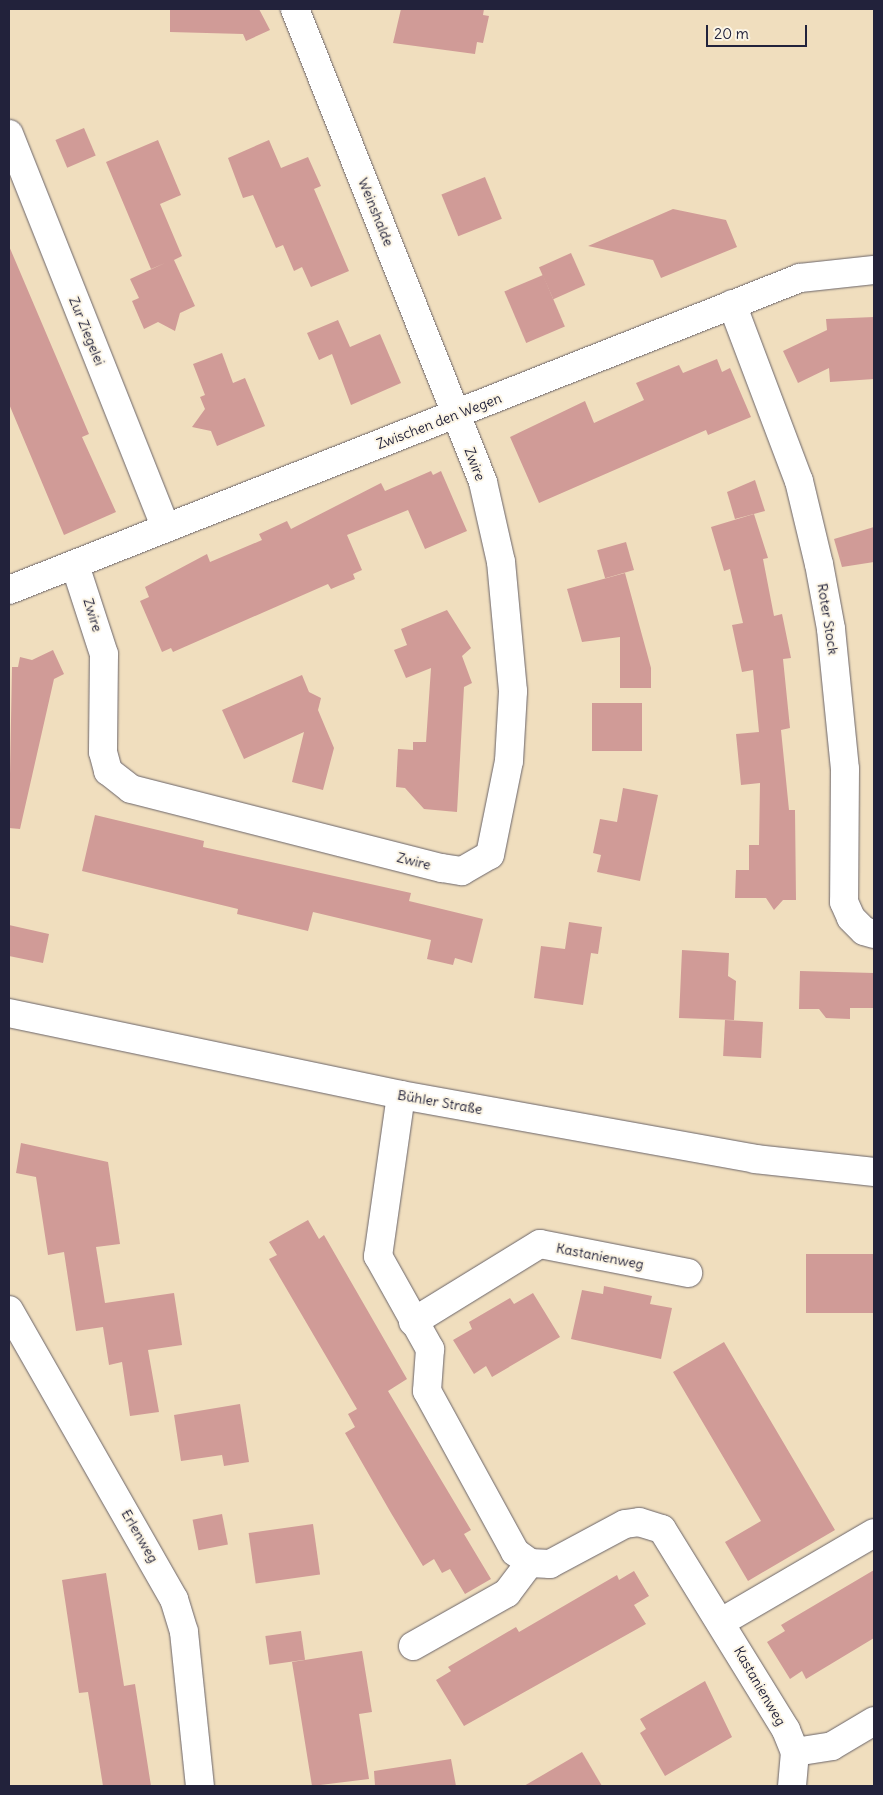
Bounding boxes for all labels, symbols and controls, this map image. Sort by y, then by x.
scale bar [708,15,809,47]
text: 20 m [714,24,749,43]
street label: Weinshalde [355,175,397,249]
street label: Zur Ziegelei [66,294,108,368]
street label: Zwischen den Wegen [374,389,504,453]
street label: Zwire [461,445,489,483]
street label: Roter Stock [814,582,842,656]
street label: Zwire [80,596,106,634]
street label: Zwire [395,849,433,873]
street label: Bühler Straße [396,1086,484,1118]
street label: Kastanienweg [555,1239,645,1273]
street label: Erlenweg [118,1506,162,1566]
street label: Kastanienweg [731,1643,789,1729]

